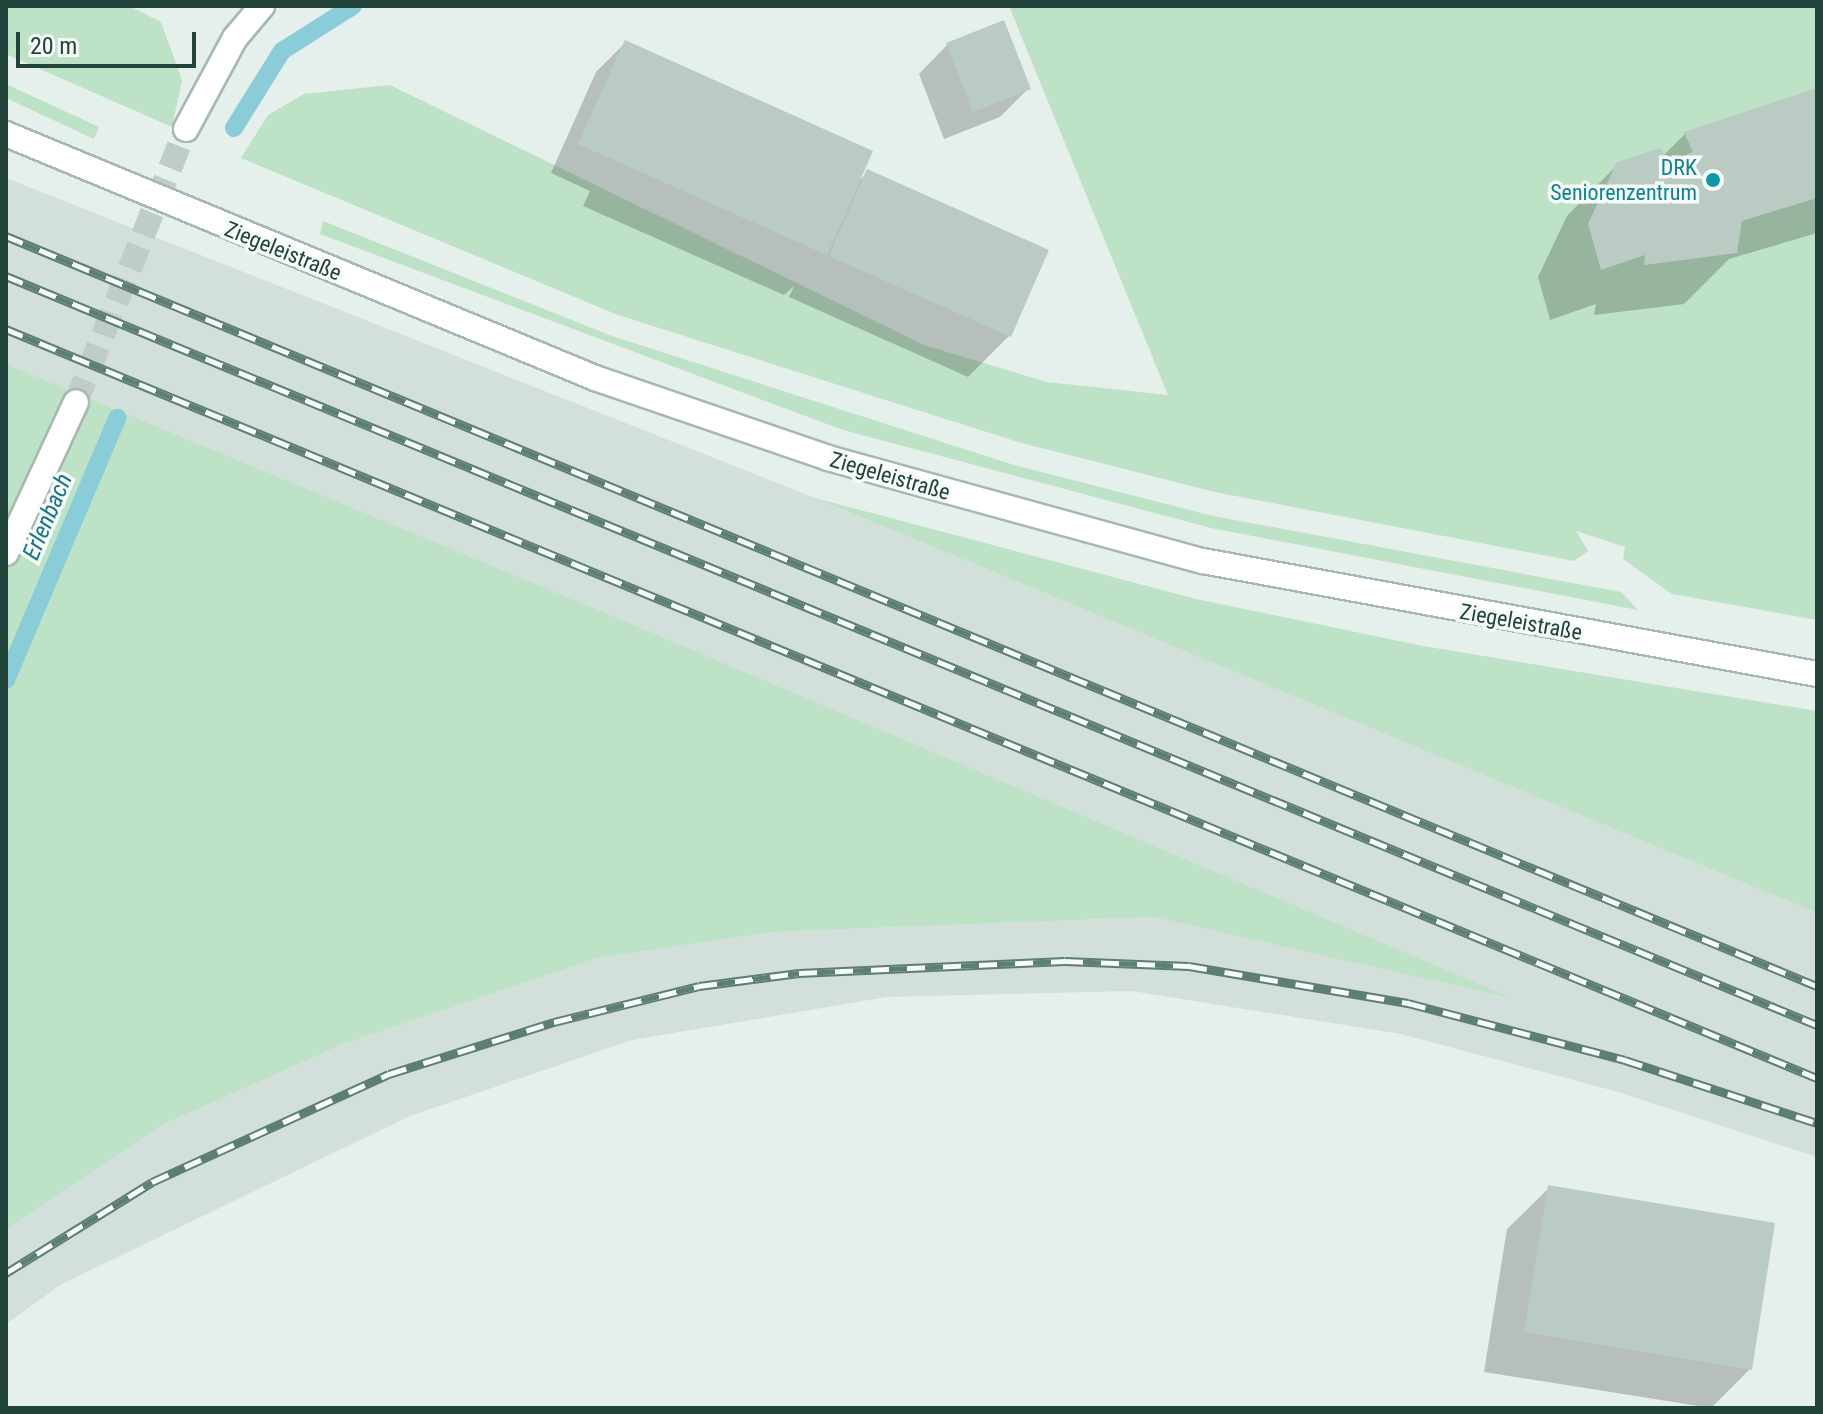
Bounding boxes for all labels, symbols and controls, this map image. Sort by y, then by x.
scale bar [20,16,200,66]
text: 20 m [30,32,77,60]
place label: DRK Seniorenzentrum [1550,154,1697,206]
marker: DRK Seniorenzentrum [1704,171,1722,189]
street label: Ziegeleistraße [221,216,345,286]
street label: Ziegeleistraße [827,446,953,506]
water label: Erlenbach [17,470,79,564]
street label: Ziegeleistraße [1458,598,1584,646]

